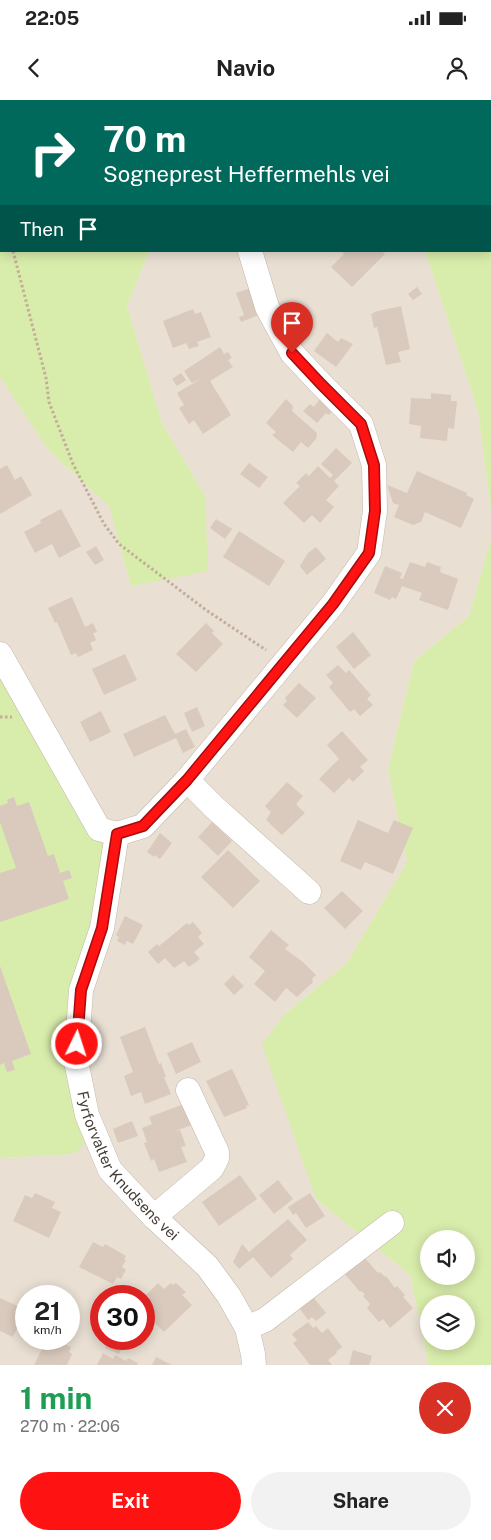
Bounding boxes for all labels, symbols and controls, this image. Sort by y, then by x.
text: 22:05 [25,7,79,29]
icon: back [20,54,48,82]
icon: person [443,54,471,82]
text: Navio [216,55,275,81]
text: 70 m [103,119,186,160]
icon: right [20,120,85,185]
text: Sogneprest Heffermehls vei [103,161,390,187]
icon: arrive [74,215,102,243]
text: Then [20,218,64,240]
pin [271,302,313,353]
icon: arrive [278,309,306,337]
position arrow [50,1017,102,1069]
street label: Fyrforvalter Knudsens vei [74,1089,182,1243]
map controls [420,1230,475,1350]
button: sound [420,1230,475,1285]
speed limit sign: 30 [90,1285,155,1350]
button: layers [420,1295,475,1350]
text: 21 [34,1296,61,1326]
text: km/h [33,1323,62,1337]
text: 1 min [20,1380,92,1416]
button: close [419,1382,471,1434]
text: 270 m · 22:06 [20,1417,120,1436]
button: Exit [20,1472,241,1530]
button: Share [251,1472,471,1530]

